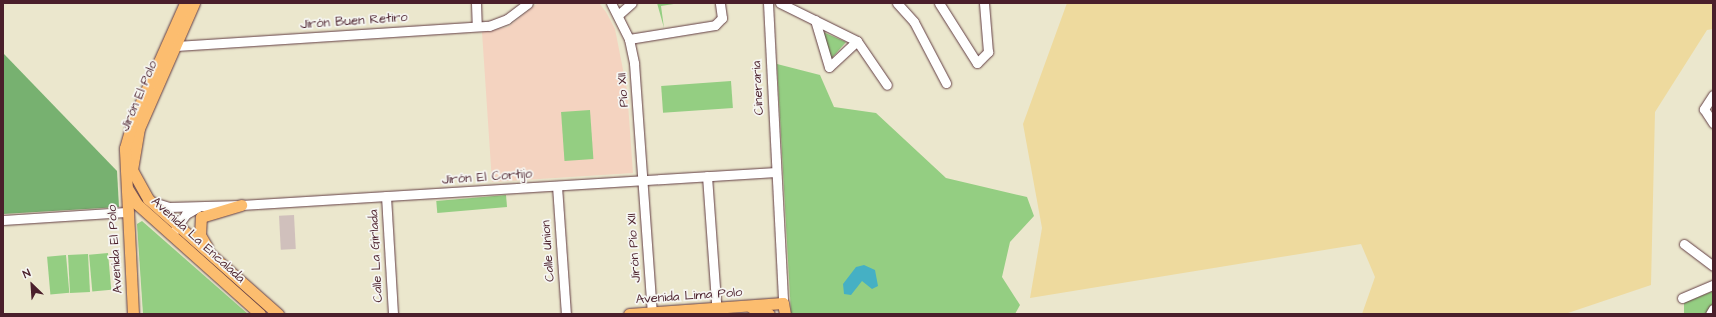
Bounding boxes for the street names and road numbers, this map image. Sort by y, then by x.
street label: Jirón Buen Retiro [300,9,408,33]
street label: Jirón El Polo [117,58,161,134]
street label: Cineraria [749,61,767,115]
street label: Pío XII [614,72,632,108]
street label: Jirón El Cortijo [441,166,533,188]
street label: Avenida La Encalada [148,194,248,286]
street label: Avenida El Polo [104,204,126,294]
street label: Calle La Girlada [366,209,386,303]
street label: Jirón Pío XII [624,213,644,283]
street label: Calle Union [538,220,558,282]
street label: Avenida Lima Polo [635,284,743,308]

